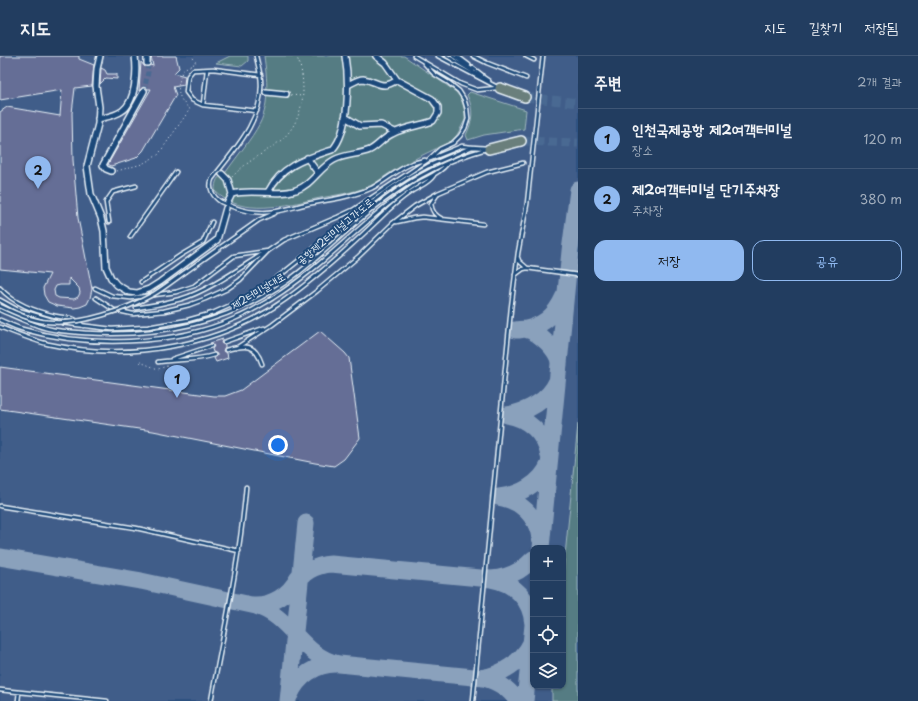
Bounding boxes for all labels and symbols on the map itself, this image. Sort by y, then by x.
pin: 2 [25,156,51,189]
street label: 공항제2터미널고가도로 [292,193,377,268]
street label: 제2터미널대로 [227,268,288,314]
pin: 1 [164,365,190,398]
your location [268,435,288,455]

